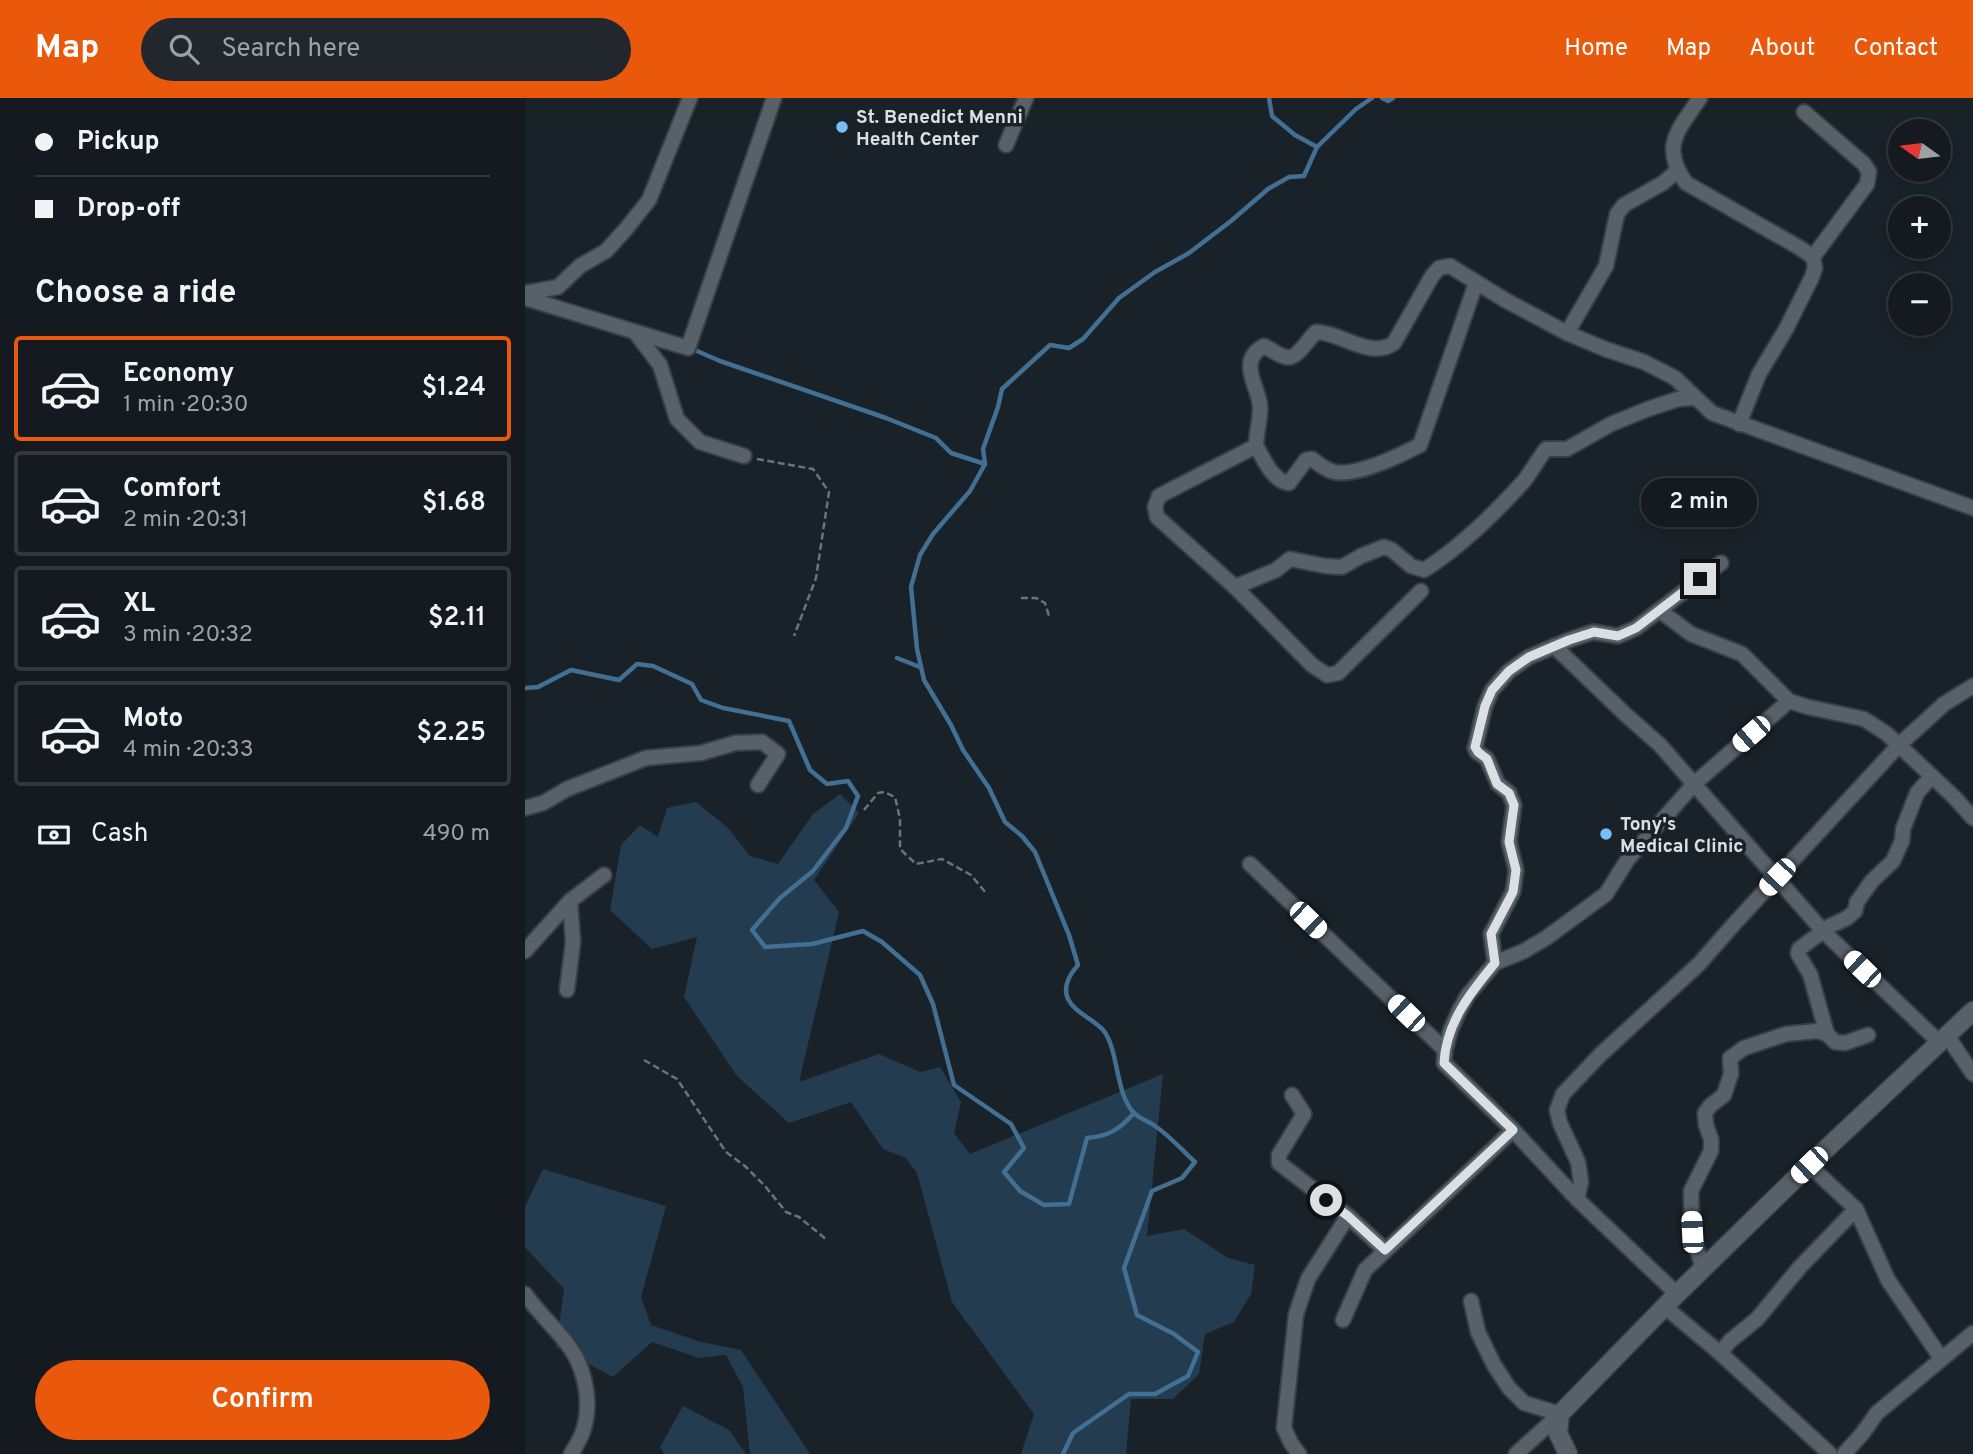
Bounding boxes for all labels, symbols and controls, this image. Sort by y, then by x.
search box [141,18,631,81]
text: Map [35,28,99,70]
icon: search [165,30,203,68]
text: Search here [221,33,360,66]
text: Home [1564,34,1628,64]
text: Map [1666,34,1711,64]
text: About [1749,34,1815,64]
text: Contact [1853,34,1938,64]
place label: St. Benedict Menni Health Center [856,106,1023,152]
marker: St. Benedict Menni Health Center [834,119,850,135]
north arrow [1888,119,1951,182]
map controls [1888,119,1951,336]
text: Pickup [77,126,160,159]
text: Drop-off [77,193,180,226]
button: + [1888,196,1951,259]
button: − [1888,273,1951,336]
text: Choose a ride [35,274,236,314]
icon: car [39,357,102,420]
text: Economy [123,358,234,391]
text: $1.24 [422,372,486,405]
text: 1 min · 20:30 [123,391,248,420]
icon: car [39,472,102,535]
text: Comfort [123,473,221,506]
callout: 2 min [1642,477,1758,526]
text: $1.68 [422,487,486,520]
text: 2 min [1669,488,1729,517]
text: 2 min · 20:31 [123,506,248,535]
route end [1684,563,1716,595]
icon: car [39,587,102,650]
text: XL [123,588,155,621]
text: $2.11 [428,602,486,635]
text: 3 min · 20:32 [123,621,253,650]
icon: car [39,702,102,765]
text: Moto [123,703,183,736]
car [1729,712,1774,756]
text: $2.25 [417,717,486,750]
text: 4 min · 20:33 [123,736,253,765]
place label: Tony's Medical Clinic [1620,813,1744,859]
icon: cash [35,816,73,854]
text: Cash [91,818,148,851]
text: 490 m [423,820,490,849]
marker: Tony's Medical Clinic [1598,826,1614,842]
car [1755,854,1800,900]
car [1286,898,1331,942]
car [1840,947,1885,991]
car [1384,991,1429,1035]
car [1787,1143,1832,1187]
route start [1310,1184,1342,1216]
car [1681,1210,1704,1254]
button: Confirm [35,1360,490,1440]

